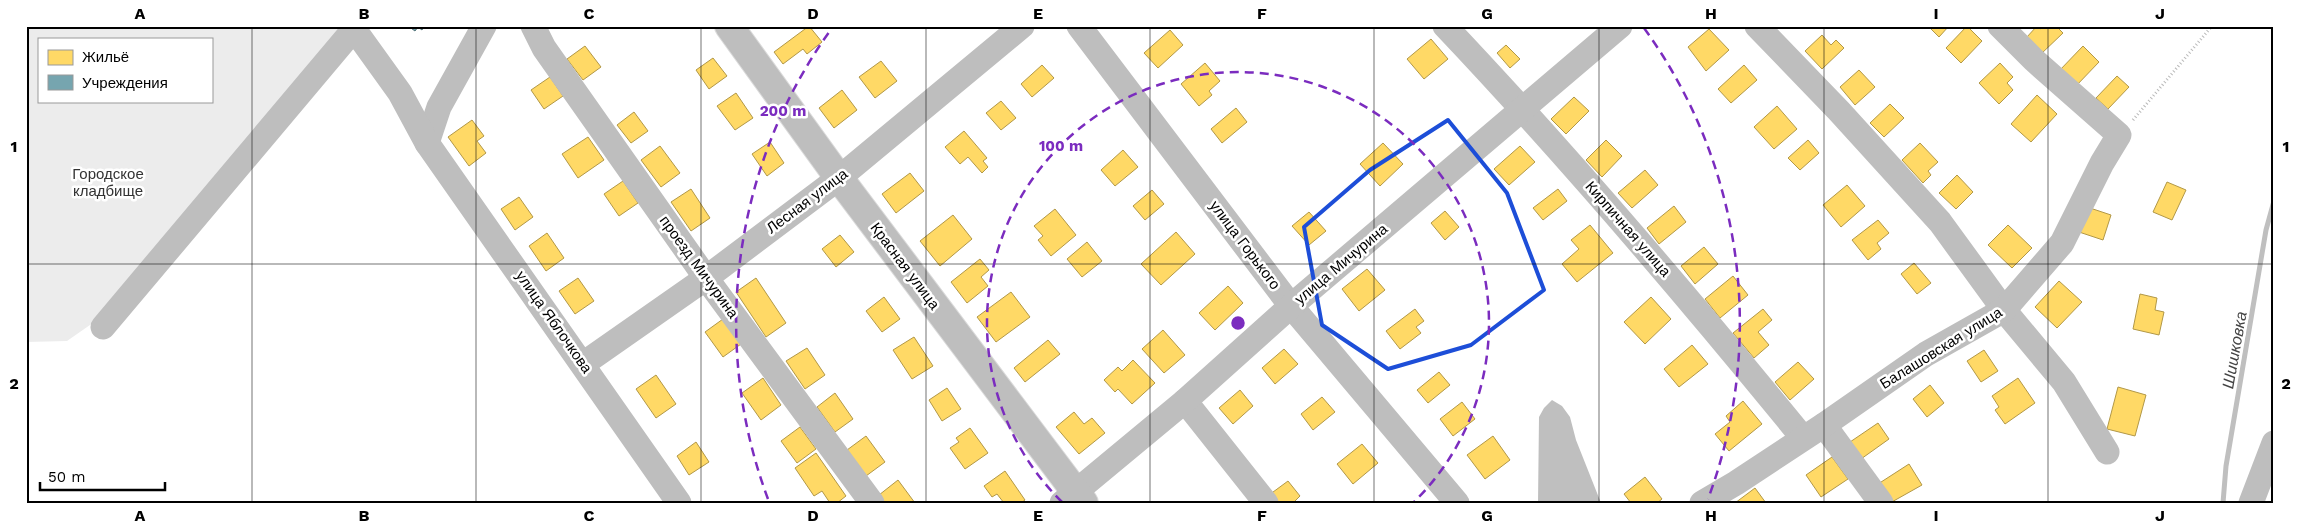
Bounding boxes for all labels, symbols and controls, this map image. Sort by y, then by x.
text: A [135,4,146,23]
text: B [359,4,370,23]
text: C [584,4,595,23]
text: D [807,4,819,23]
text: E [1033,4,1043,23]
text: F [1257,4,1267,23]
text: G [1481,4,1493,23]
text: H [1705,4,1717,23]
text: I [1933,4,1939,23]
text: J [2155,4,2165,23]
legend [38,38,212,102]
text: Жильё [82,48,129,66]
text: Учреждения [82,74,168,92]
text: 200 m [760,102,806,120]
text: 1 [11,137,17,156]
text: 100 m [1039,137,1083,155]
text: 1 [2283,137,2289,156]
street label: Лесная улица [763,164,852,237]
park label: Городское кладбище [72,165,144,200]
street label: Кирпичная улица [1582,177,1675,281]
street label: улица Горького [1206,197,1284,293]
street label: проезд Мичурина [656,212,743,322]
street label: Красная улица [867,219,944,313]
street label: улица Мичурина [1291,219,1392,308]
street label: улица Яблочкова [512,267,596,377]
street label: Балашовская улица [1877,303,2006,393]
water label: Шишковка [2218,310,2251,390]
centre of rings [1229,314,1247,332]
text: 2 [9,374,19,393]
text: 2 [2281,374,2291,393]
scale bar [40,459,165,491]
text: 50 m [48,468,85,486]
text: A [135,506,146,525]
text: B [359,506,370,525]
text: C [584,506,595,525]
text: D [807,506,819,525]
text: E [1033,506,1043,525]
text: F [1257,506,1267,525]
text: G [1481,506,1493,525]
text: H [1705,506,1717,525]
text: I [1933,506,1939,525]
text: J [2155,506,2165,525]

